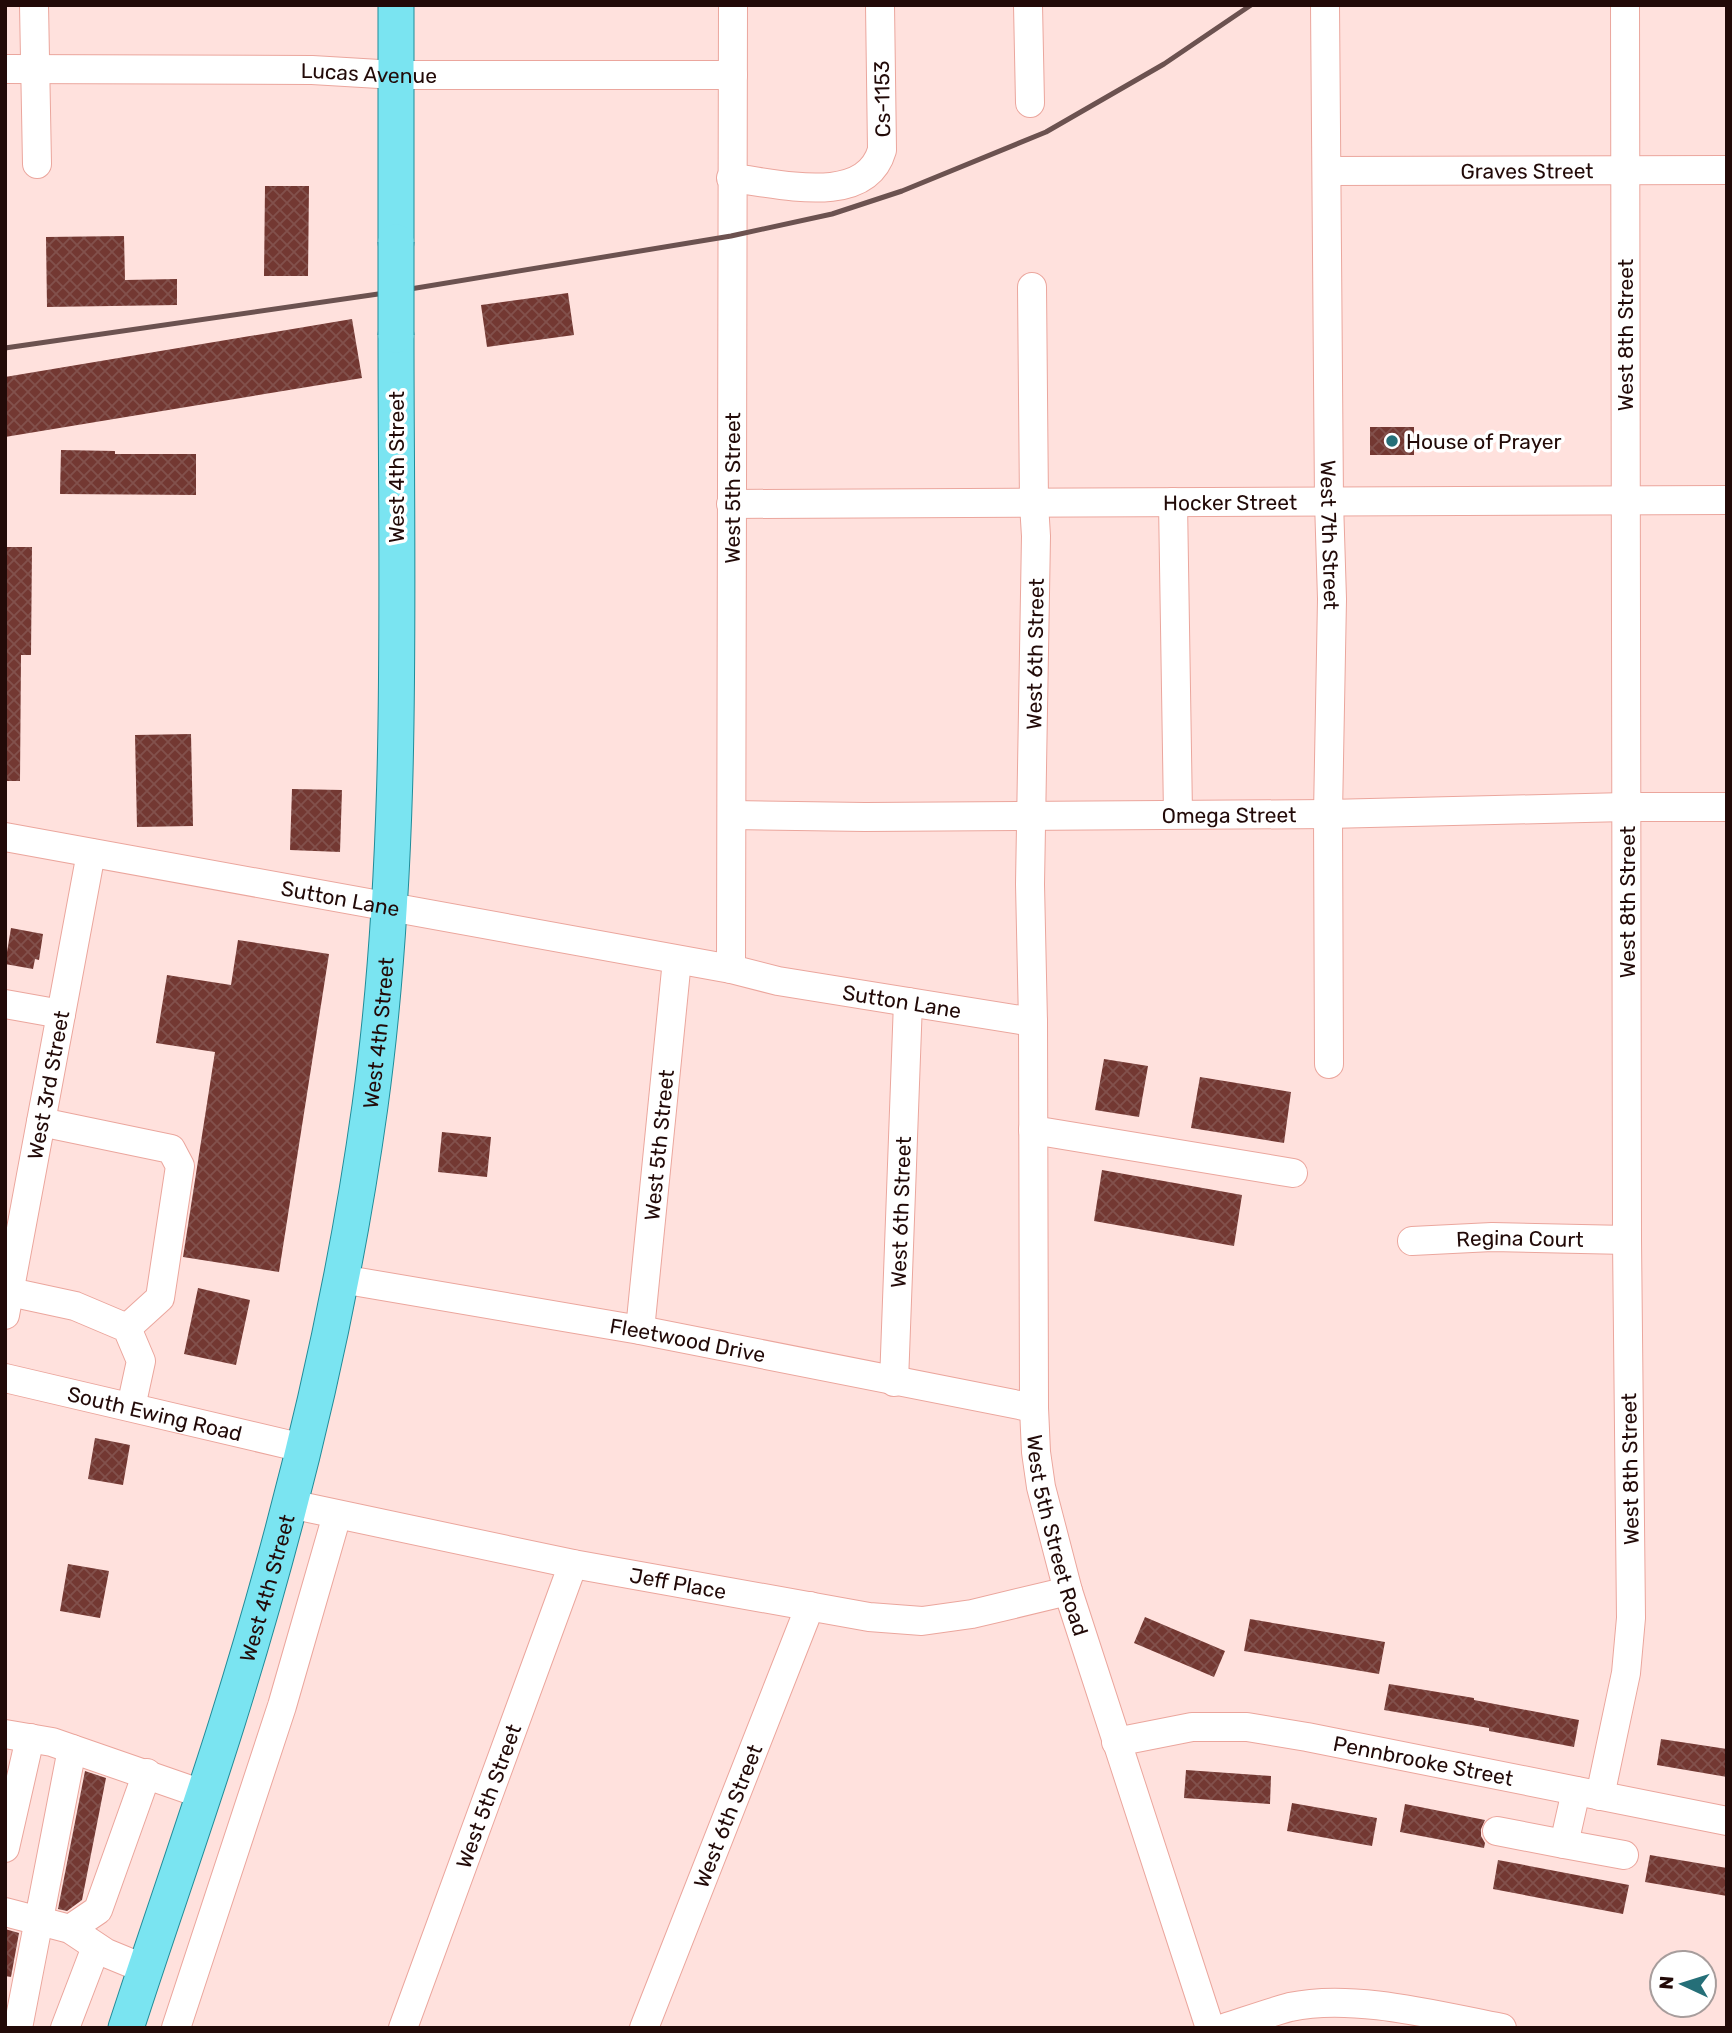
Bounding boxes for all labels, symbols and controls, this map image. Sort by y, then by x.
street label: Lucas Avenue [301,57,437,88]
street label: Cs-1153 [869,60,895,138]
street label: Graves Street [1460,158,1594,183]
street label: West 8th Street [1613,259,1638,411]
street label: West 4th Street [384,391,409,543]
street label: West 5th Street [719,412,745,564]
place label: House of Prayer [1406,429,1562,454]
marker: House of Prayer [1384,433,1400,449]
street label: West 7th Street [1316,460,1345,610]
street label: Hocker Street [1163,489,1297,515]
street label: West 6th Street [1021,578,1049,730]
street label: Omega Street [1162,802,1296,828]
street label: West 8th Street [1615,826,1640,978]
street label: Sutton Lane [279,875,402,921]
street label: West 4th Street [357,956,398,1110]
street label: Sutton Lane [841,979,963,1023]
street label: West 3rd Street [22,1008,74,1161]
street label: West 5th Street [639,1068,678,1222]
street label: West 6th Street [885,1136,916,1288]
street label: Regina Court [1456,1224,1584,1252]
street label: Fleetwood Drive [608,1313,768,1367]
street label: South Ewing Road [65,1381,245,1446]
street label: West 8th Street [1616,1393,1644,1545]
street label: West 5th Street Road [1023,1434,1094,1639]
street label: West 4th Street [234,1512,299,1665]
street label: Jeff Place [628,1562,728,1604]
street label: West 5th Street [450,1721,526,1872]
street label: Pennbrooke Street [1331,1730,1516,1790]
street label: West 6th Street [688,1741,767,1891]
north arrow [1648,1949,1718,2019]
text: N [1655,1975,1678,1990]

